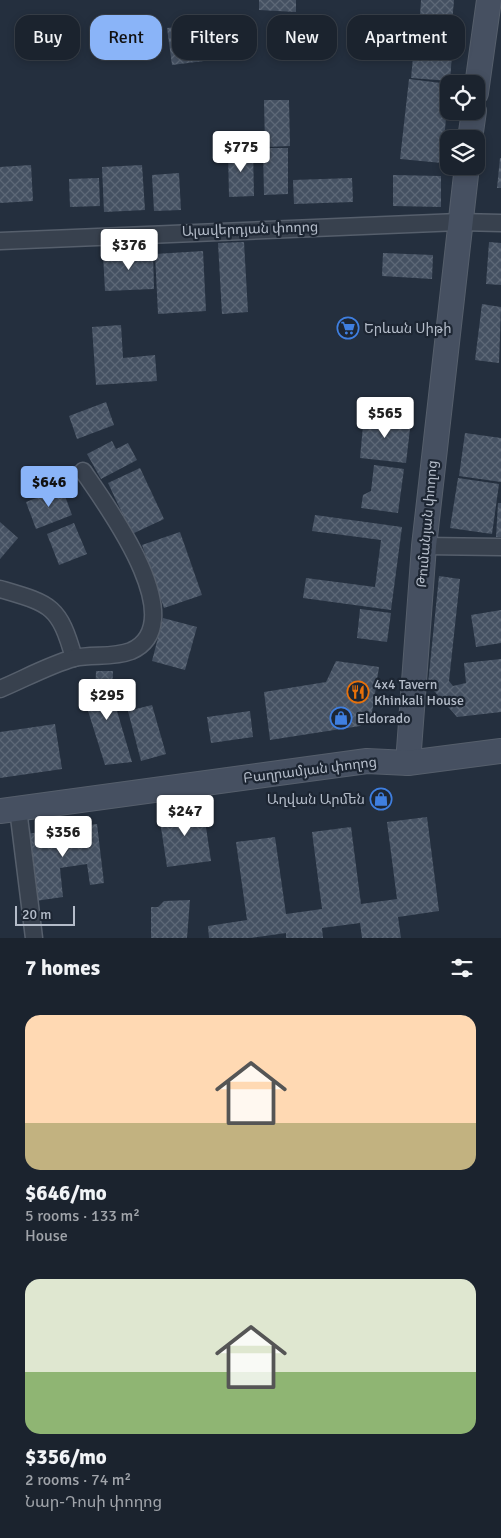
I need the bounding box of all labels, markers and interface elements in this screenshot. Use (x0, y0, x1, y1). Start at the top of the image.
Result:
chip: Buy (15, 15, 80, 60)
chip: Rent (90, 15, 162, 60)
chip: Filters (172, 15, 257, 60)
chip: New (267, 15, 337, 60)
chip: Apartment (347, 15, 465, 60)
map controls (440, 75, 485, 175)
button: locate (440, 75, 485, 120)
pin: $775 (211, 130, 271, 173)
button: layers (440, 130, 485, 175)
text: $775 (224, 137, 258, 157)
street label: Ալավերդյան փողոց (181, 218, 319, 240)
pin: $376 (99, 228, 159, 271)
text: $376 (112, 235, 146, 255)
supermarket icon: Երևան Սիթի (336, 316, 360, 340)
place label: Երևան Սիթի (364, 320, 452, 337)
pin: $565 (355, 396, 415, 439)
text: $565 (368, 403, 402, 423)
street label: Թումանյան փողոց (413, 460, 441, 588)
pin: $646 (19, 466, 79, 508)
text: $646 (32, 472, 66, 492)
place label: 4x4 Tavern Khinkali House (374, 676, 464, 709)
pin: $295 (77, 678, 137, 721)
restaurant icon: 4x4 Tavern Khinkali House (346, 680, 370, 704)
text: $295 (90, 685, 124, 705)
shop icon: Eldorado (329, 706, 353, 730)
place label: Eldorado (357, 710, 410, 727)
street label: Բաղրամյան փողոց (242, 753, 378, 787)
shop icon: Աղվան Արմեն (369, 787, 393, 811)
place label: Աղվան Արմեն (267, 791, 365, 808)
pin: $247 (155, 794, 215, 837)
text: $247 (168, 801, 202, 821)
pin: $356 (33, 816, 93, 858)
text: $356 (46, 822, 80, 842)
scale bar (15, 903, 75, 926)
text: 20 m (22, 906, 51, 923)
icon: filters (448, 954, 476, 982)
text: 7 homes (25, 955, 100, 981)
icon: home (206, 1048, 296, 1138)
text: $646/mo (25, 1180, 107, 1206)
text: 5 rooms · 133 m² (25, 1206, 140, 1226)
text: House (25, 1226, 68, 1246)
icon: home (206, 1312, 296, 1402)
text: $356/mo (25, 1444, 107, 1470)
text: 2 rooms · 74 m² (25, 1470, 131, 1490)
text: Նար-Դոսի փողոց (25, 1492, 162, 1512)

